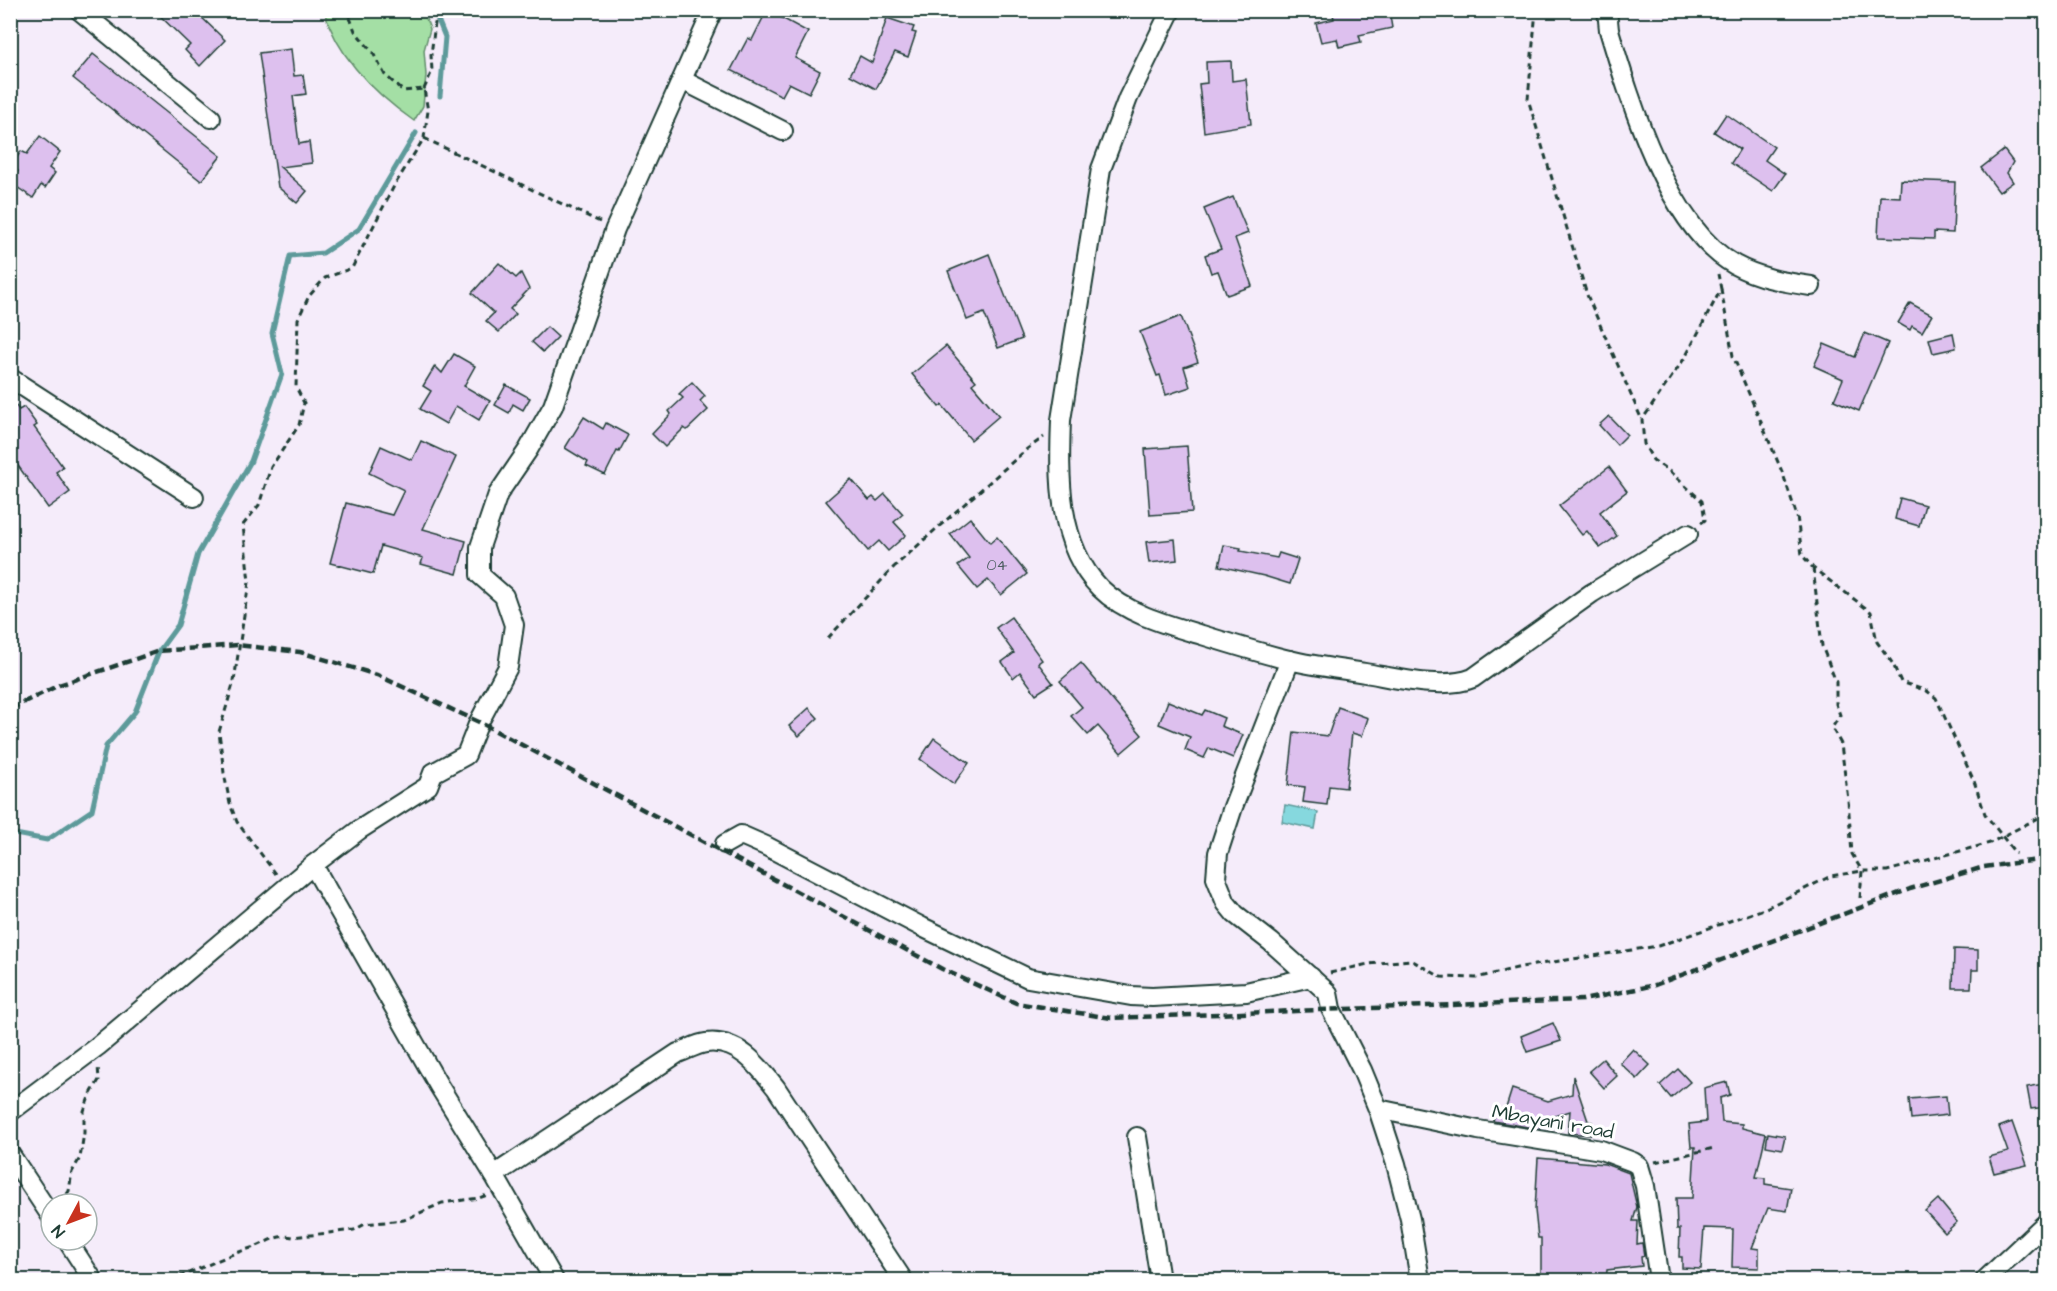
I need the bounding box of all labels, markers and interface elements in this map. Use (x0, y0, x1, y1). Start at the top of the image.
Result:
house number: 04 (987, 554, 1008, 576)
street label: Mbayani road (1490, 1098, 1616, 1147)
north arrow (39, 1192, 99, 1252)
text: N (47, 1220, 70, 1242)

